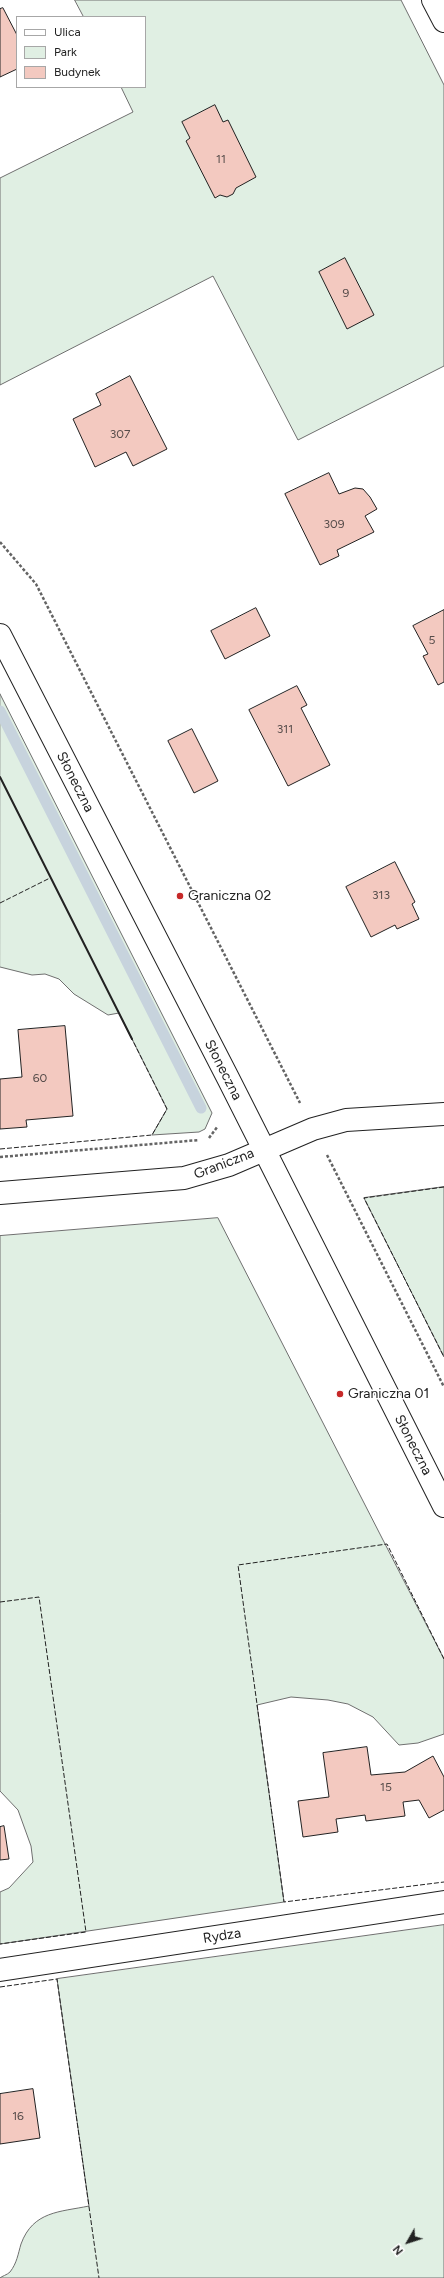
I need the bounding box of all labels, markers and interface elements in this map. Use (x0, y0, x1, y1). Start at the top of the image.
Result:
legend (16, 16, 146, 88)
text: Ulica (54, 25, 81, 39)
text: Park (54, 45, 77, 59)
text: Budynek (54, 65, 100, 79)
house number: 11 (216, 152, 226, 166)
house number: 9 (343, 286, 349, 300)
house number: 307 (110, 427, 130, 441)
house number: 309 (323, 517, 345, 531)
house number: 5 (429, 633, 435, 647)
house number: 311 (277, 722, 293, 736)
street label: Słoneczna (53, 749, 97, 815)
place label: Graniczna 02 (188, 888, 271, 904)
house number: 313 (372, 888, 390, 902)
marker: Graniczna 02 (175, 891, 185, 901)
street label: Słoneczna (201, 1037, 245, 1103)
house number: 60 (33, 1071, 47, 1085)
street label: Graniczna (192, 1145, 256, 1183)
place label: Graniczna 01 (348, 1386, 429, 1402)
marker: Graniczna 01 (335, 1389, 345, 1399)
street label: Słoneczna (391, 1412, 435, 1478)
house number: 15 (380, 1780, 392, 1794)
street label: Rydza (202, 1925, 242, 1947)
house number: 16 (12, 2109, 24, 2123)
north arrow (388, 2222, 428, 2262)
text: N (391, 2242, 406, 2257)

